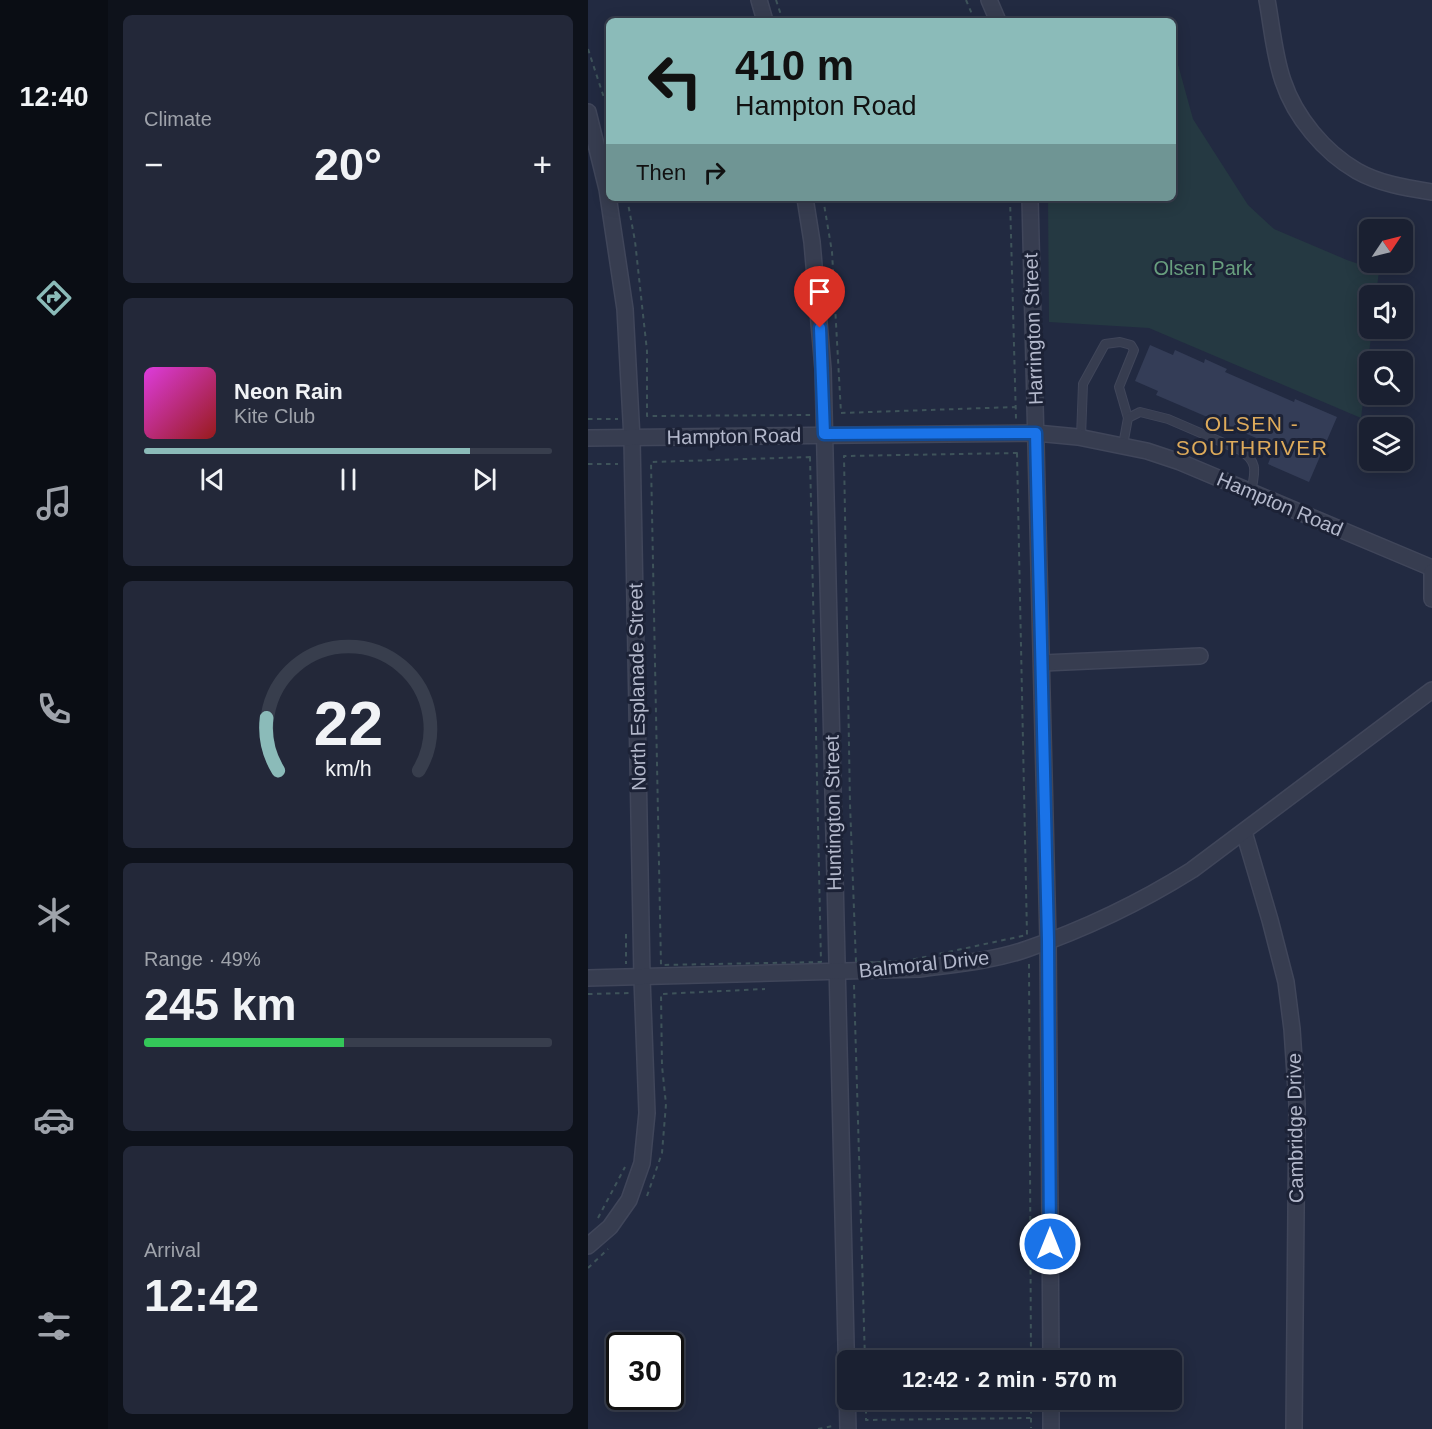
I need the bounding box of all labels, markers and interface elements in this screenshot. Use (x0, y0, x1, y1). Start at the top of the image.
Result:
icon: left (636, 42, 714, 120)
text: 410 m (735, 42, 854, 89)
text: 12:40 (19, 82, 89, 112)
text: Hampton Road (735, 91, 917, 121)
text: Climate (144, 108, 212, 130)
text: 20° (314, 139, 382, 190)
text: − (144, 146, 163, 183)
text: + (533, 146, 552, 183)
icon: right (698, 156, 731, 189)
text: Then (636, 160, 686, 185)
north arrow (1359, 219, 1413, 273)
map controls (1359, 219, 1413, 471)
street label: Harrington Street (1019, 252, 1047, 405)
park label: Olsen Park (1154, 257, 1253, 279)
pin (794, 266, 845, 328)
icon: arrive (803, 275, 836, 308)
icon: directions (33, 277, 75, 319)
button: sound (1359, 285, 1413, 339)
button: search (1359, 351, 1413, 405)
text: Neon Rain (234, 379, 343, 404)
text: Kite Club (234, 405, 315, 427)
district label: OLSEN - SOUTHRIVER (1176, 412, 1328, 459)
button: layers (1359, 417, 1413, 471)
street label: Hampton Road (667, 424, 801, 448)
icon: previous (196, 463, 229, 496)
icon: pause (332, 463, 365, 496)
icon: next (468, 463, 501, 496)
street label: Hampton Road (1214, 468, 1346, 540)
icon: music (33, 482, 75, 524)
street label: North Esplanade Street (624, 582, 650, 791)
icon: phone (33, 688, 75, 730)
text: 22 (313, 690, 383, 759)
street label: Huntington Street (821, 735, 845, 891)
text: km/h (325, 758, 371, 782)
icon: climate (33, 894, 75, 936)
street label: Balmoral Drive (858, 946, 990, 982)
text: Range · 49% (144, 948, 261, 970)
text: 245 km (144, 979, 297, 1030)
street label: Cambridge Drive (1283, 1053, 1307, 1203)
icon: car (33, 1099, 75, 1141)
position arrow (1018, 1212, 1082, 1276)
text: Arrival (144, 1239, 201, 1261)
text: 12:42 (144, 1270, 259, 1321)
icon: filters (33, 1305, 75, 1347)
speed limit sign: 30 (606, 1332, 684, 1410)
text: 12:42 · 2 min · 570 m (902, 1367, 1117, 1392)

